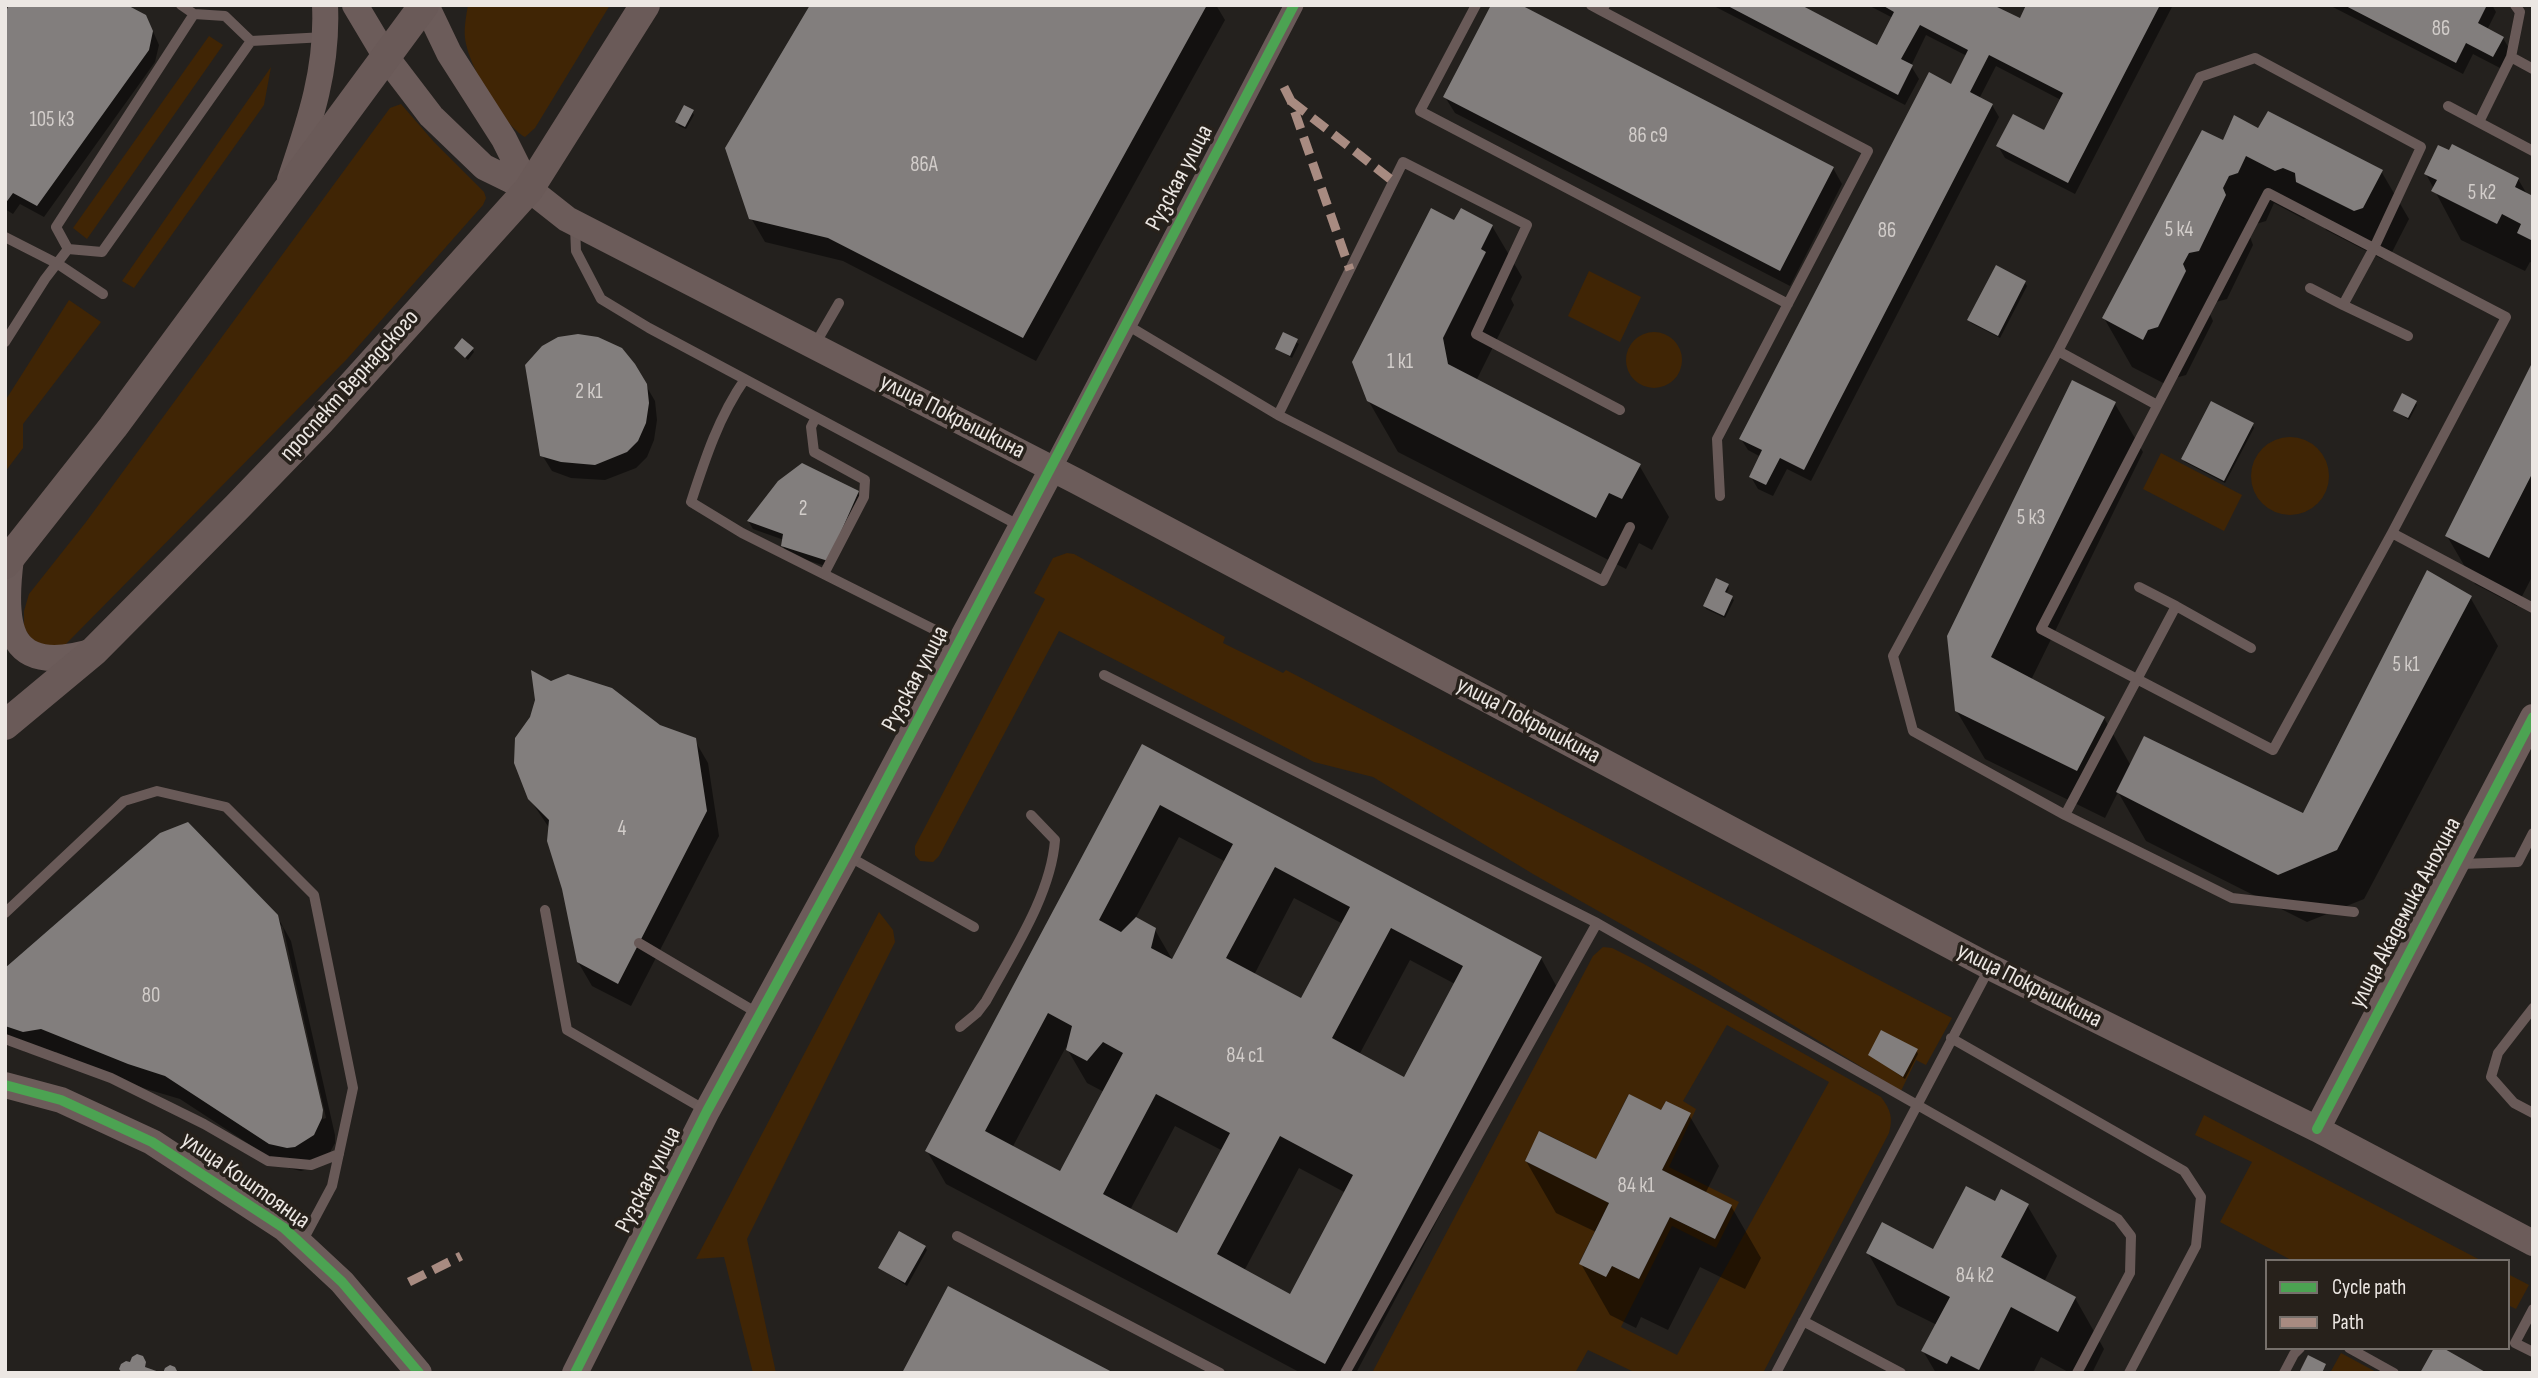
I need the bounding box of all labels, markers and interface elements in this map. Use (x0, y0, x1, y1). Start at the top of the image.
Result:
house number: 86 (2432, 17, 2450, 43)
house number: 105 к3 (29, 108, 75, 134)
street label: Рузская улица (1140, 120, 1220, 236)
house number: 86 с9 (1628, 124, 1668, 150)
house number: 86А (910, 153, 938, 179)
house number: 5 к2 (2468, 181, 2496, 207)
house number: 5 к4 (2165, 218, 2193, 244)
house number: 86 (1878, 219, 1896, 245)
street label: проспект Вернадского (274, 304, 426, 468)
house number: 1 к1 (1387, 350, 1413, 376)
street label: улица Покрышкина (875, 368, 1029, 466)
house number: 2 к1 (575, 380, 603, 406)
house number: 2 (799, 497, 807, 523)
house number: 5 к3 (2017, 506, 2045, 532)
street label: Рузская улица (876, 621, 956, 737)
house number: 5 к1 (2392, 653, 2420, 679)
street label: улица Покрышкина (1451, 671, 1605, 771)
street label: улица Академика Анохина (2344, 813, 2468, 1013)
house number: 4 (618, 817, 626, 843)
street label: улица Покрышкина (1952, 937, 2106, 1035)
house number: 80 (142, 984, 160, 1010)
house number: 84 с1 (1226, 1044, 1264, 1070)
street label: Рузская улица (610, 1122, 688, 1238)
street label: улица Коштоянца (175, 1126, 315, 1236)
house number: 84 к1 (1617, 1174, 1655, 1200)
legend (2265, 1259, 2510, 1350)
house number: 84 к2 (1956, 1264, 1994, 1290)
text: Cycle path (2332, 1275, 2406, 1300)
text: Path (2332, 1310, 2364, 1335)

